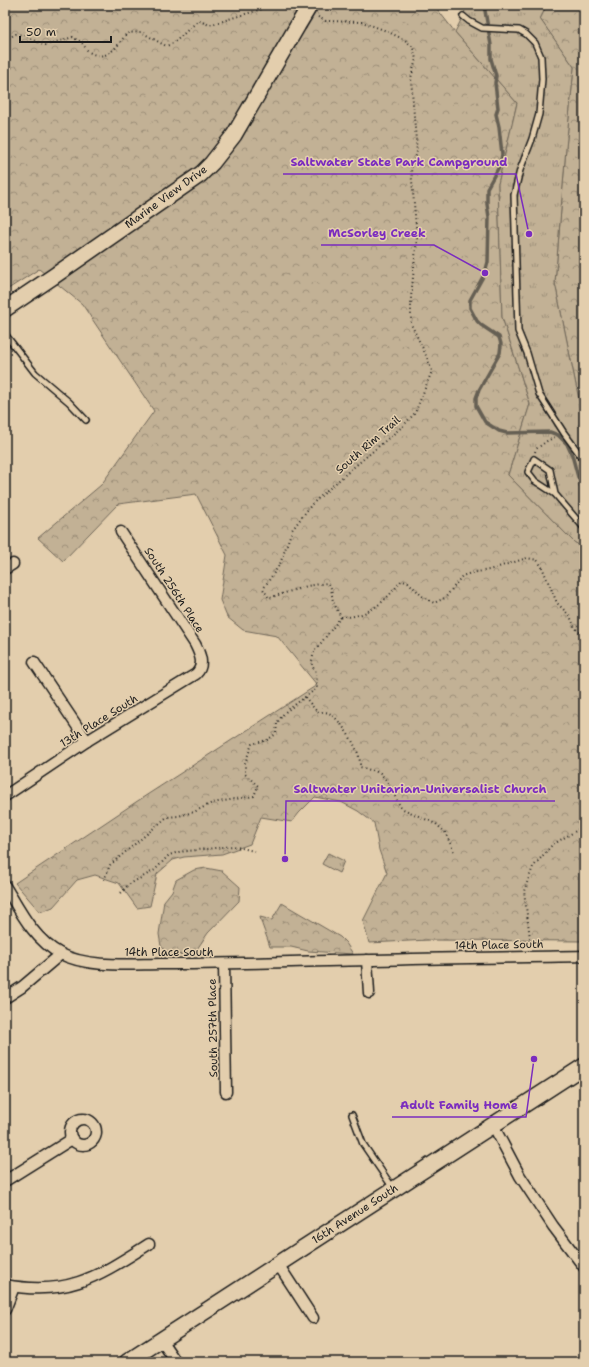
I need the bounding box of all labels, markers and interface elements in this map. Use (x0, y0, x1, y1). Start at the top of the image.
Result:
scale bar (20, 18, 111, 44)
text: 50 m (26, 24, 56, 40)
callout: Saltwater State Park Campground (283, 150, 516, 174)
text: Saltwater State Park Campground (291, 154, 507, 170)
street label: Marine View Drive (122, 162, 210, 232)
callout: McSorley Creek (321, 221, 434, 245)
text: McSorley Creek (328, 225, 426, 241)
street label: South Rim Trail (332, 412, 404, 477)
street label: South 256th Place (141, 544, 207, 636)
street label: 13th Place South (57, 691, 141, 751)
callout: Saltwater Unitarian-Universalist Church (286, 777, 555, 801)
text: Saltwater Unitarian-Universalist Church (294, 781, 546, 797)
street label: 14th Place South (454, 937, 544, 953)
street label: 14th Place South (124, 945, 214, 960)
street label: South 257th Place (205, 979, 221, 1077)
callout: Adult Family Home (392, 1093, 526, 1117)
text: Adult Family Home (400, 1097, 518, 1113)
street label: 16th Avenue South (309, 1180, 401, 1248)

